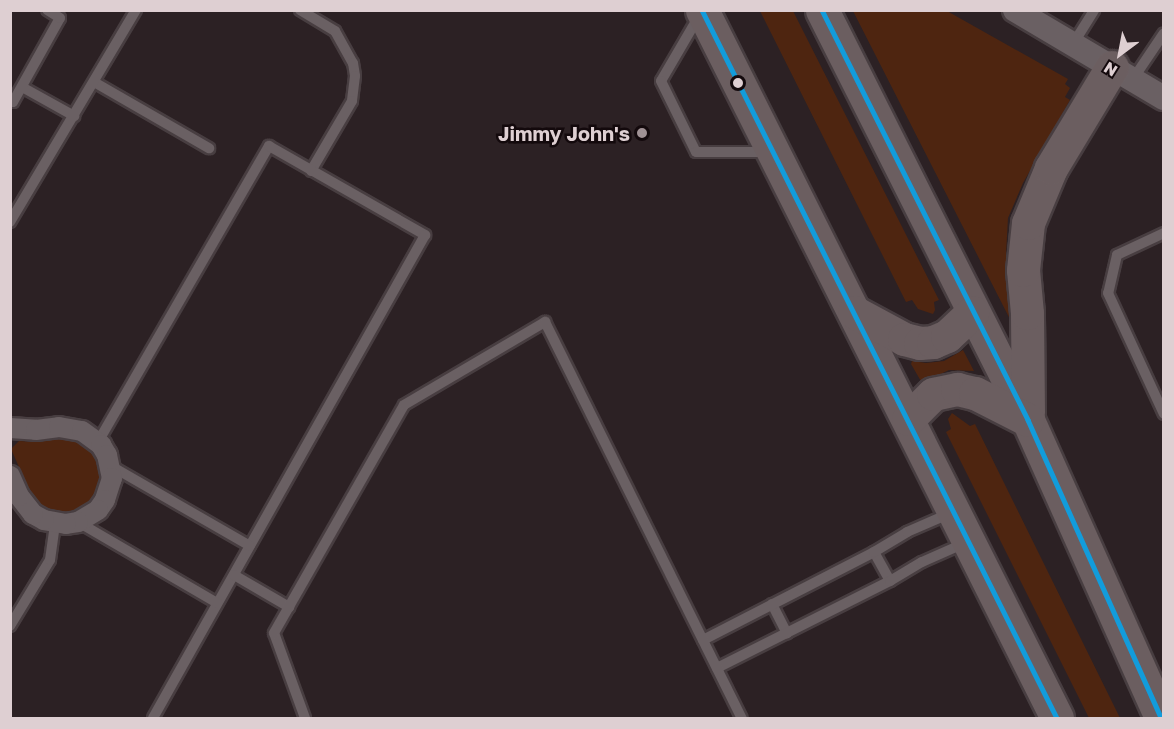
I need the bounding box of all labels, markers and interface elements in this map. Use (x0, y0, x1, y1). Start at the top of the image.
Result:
north arrow (1090, 24, 1150, 84)
text: N (1100, 58, 1121, 81)
unlabelled marker (732, 77, 744, 89)
place label: Jimmy John's (498, 121, 630, 145)
marker: Jimmy John's (635, 126, 649, 140)

